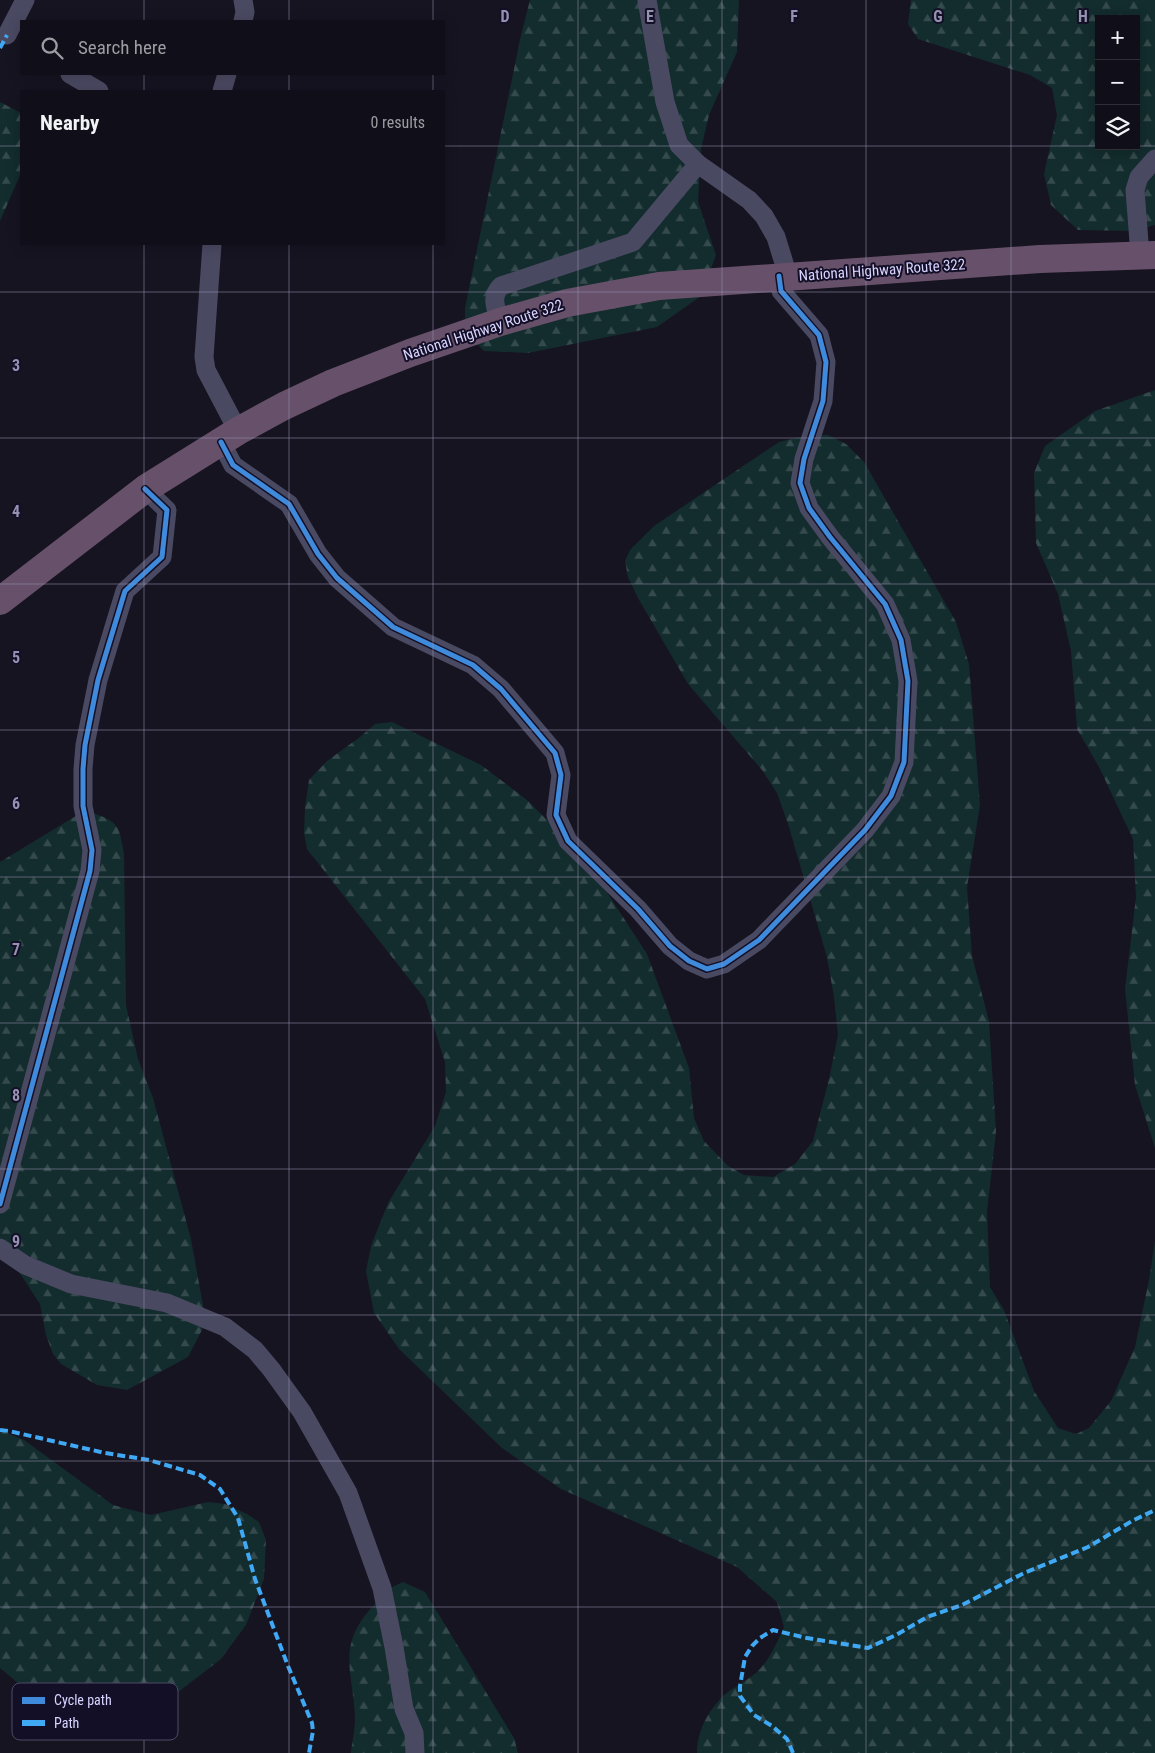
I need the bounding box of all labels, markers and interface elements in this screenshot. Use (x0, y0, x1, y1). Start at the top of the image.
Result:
text: D (500, 7, 510, 26)
text: E (646, 7, 654, 26)
text: F (790, 7, 798, 26)
text: G (933, 7, 943, 26)
text: H (1078, 7, 1088, 26)
map controls (1095, 15, 1140, 150)
button: + (1095, 15, 1140, 60)
search box (20, 20, 445, 75)
icon: search (38, 34, 66, 62)
text: Search here (78, 36, 166, 59)
button: − (1095, 60, 1140, 105)
button: layers (1095, 105, 1140, 150)
text: Nearby (40, 111, 99, 135)
text: 0 results (370, 113, 425, 132)
street label: National Highway Route 322 (798, 255, 966, 285)
street label: National Highway Route 322 (401, 296, 565, 364)
text: 3 (12, 356, 20, 375)
text: 4 (12, 502, 20, 521)
text: 5 (12, 648, 20, 667)
text: 6 (12, 794, 20, 813)
text: 7 (12, 940, 20, 959)
text: 8 (12, 1086, 20, 1105)
text: 9 (12, 1232, 20, 1251)
legend (12, 1683, 178, 1740)
text: Cycle path (54, 1692, 112, 1708)
text: Path (54, 1715, 79, 1731)

